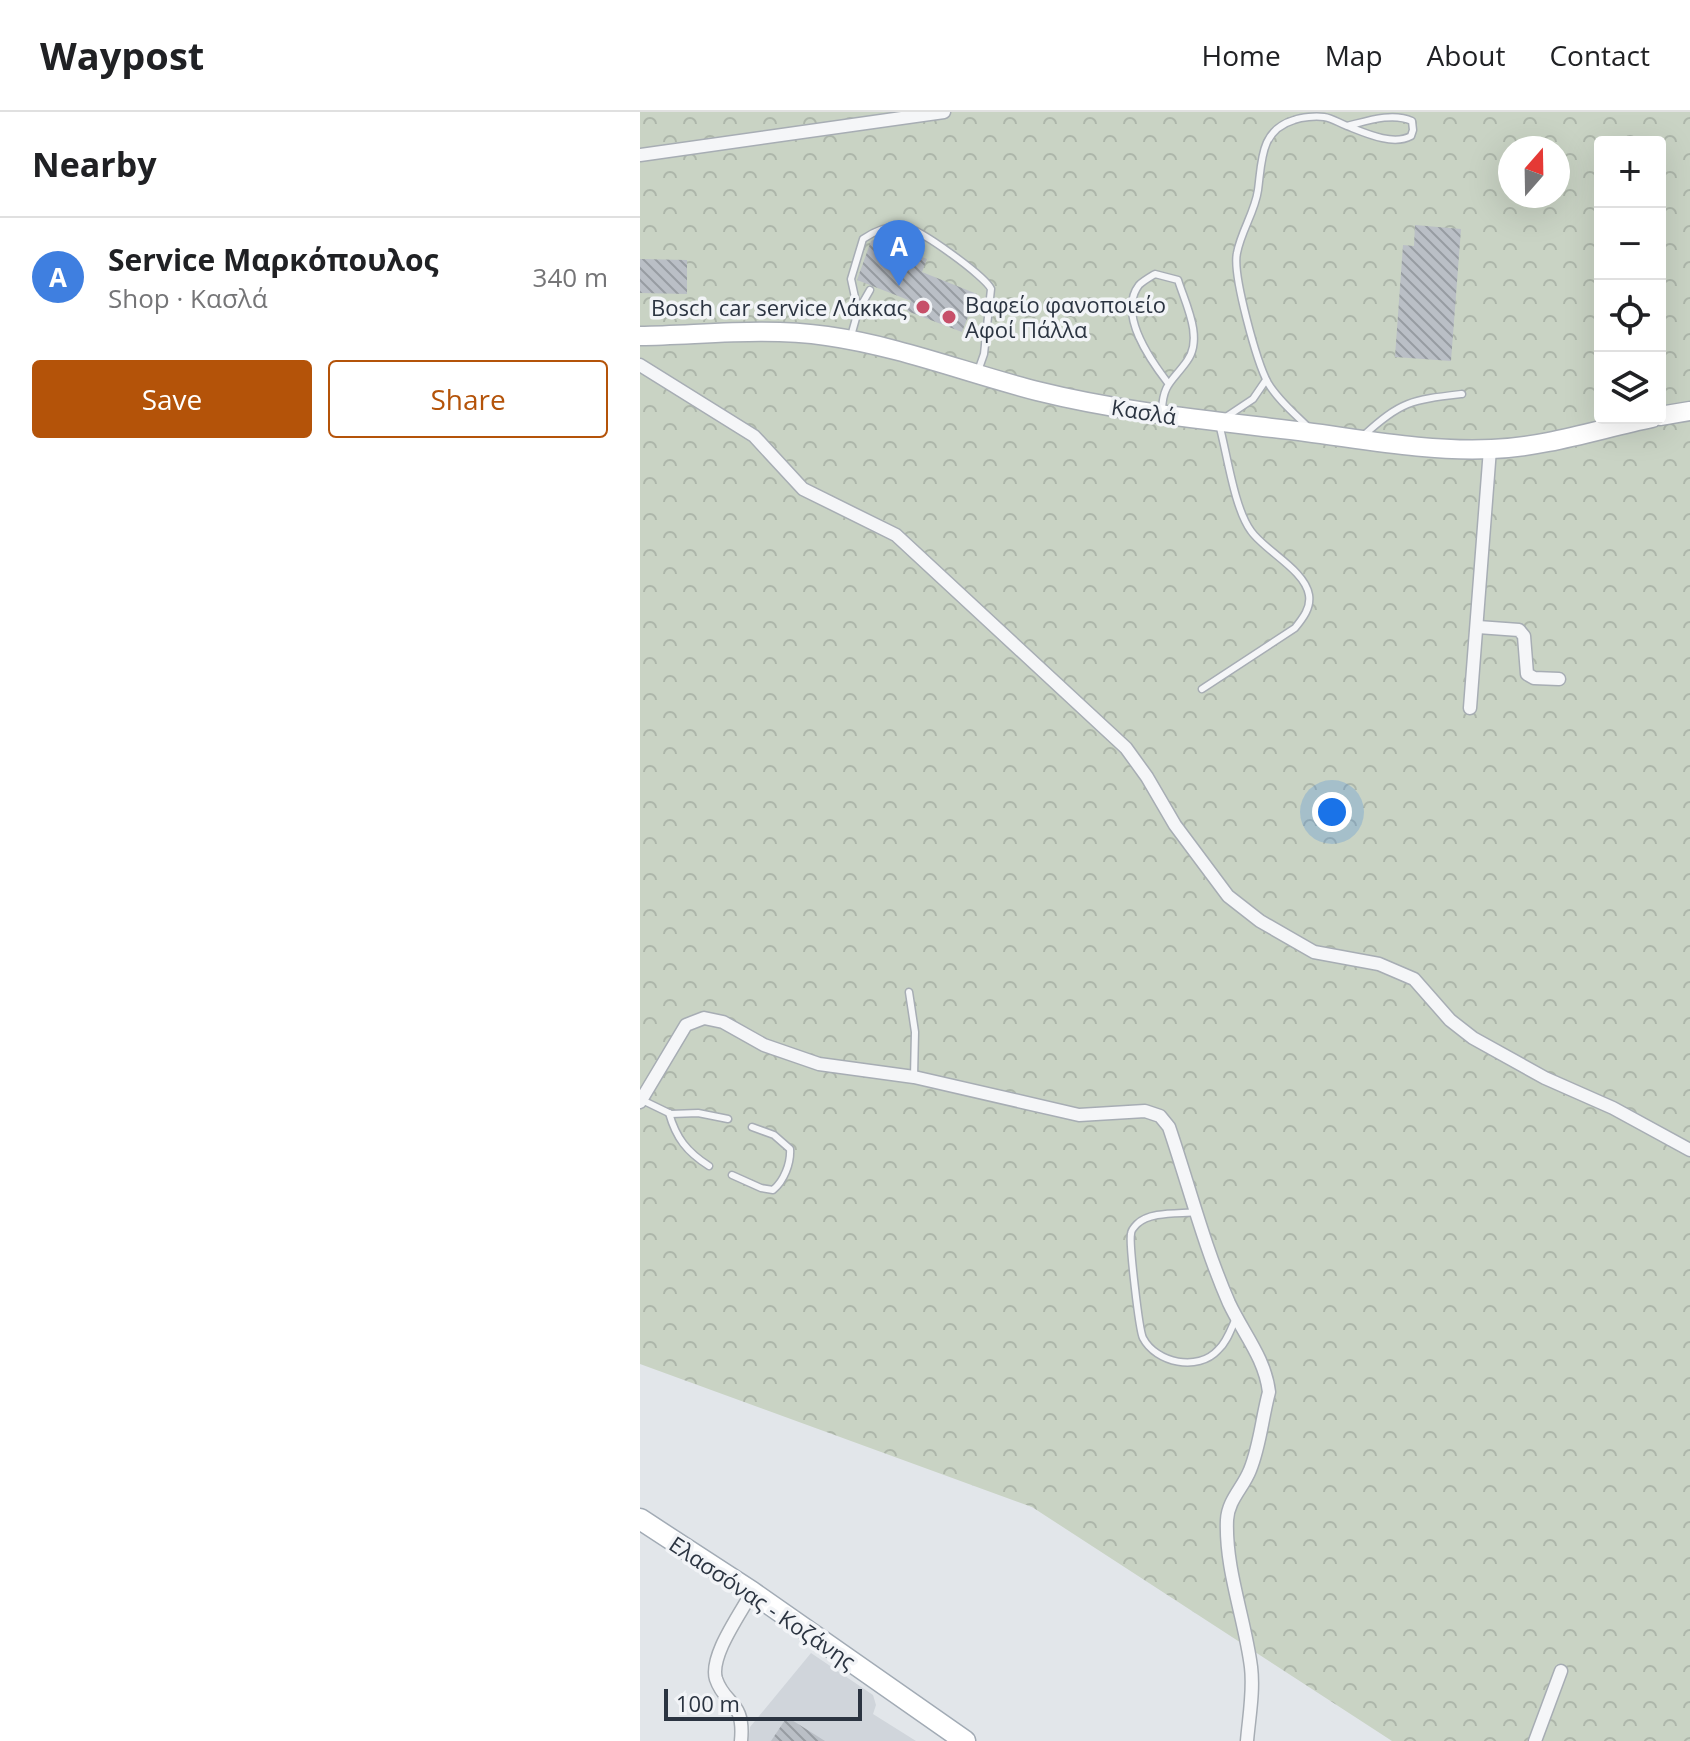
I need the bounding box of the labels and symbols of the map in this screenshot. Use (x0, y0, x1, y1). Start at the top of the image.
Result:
north arrow (1498, 136, 1570, 208)
pin: A (873, 220, 925, 286)
place label: Βαφείο φανοποιείο Αφοί Πάλλα (965, 289, 1166, 344)
place label: Bosch car service Λάκκας (651, 292, 907, 322)
marker: Bosch car service Λάκκας (914, 298, 932, 316)
marker: Βαφείο φανοποιείο Αφοί Πάλλα (940, 308, 958, 326)
street label: Κασλά (1109, 391, 1179, 431)
your location (1312, 792, 1352, 832)
street label: Ελασσόνας - Κοζάνης (664, 1528, 862, 1676)
scale bar (664, 1685, 862, 1721)

